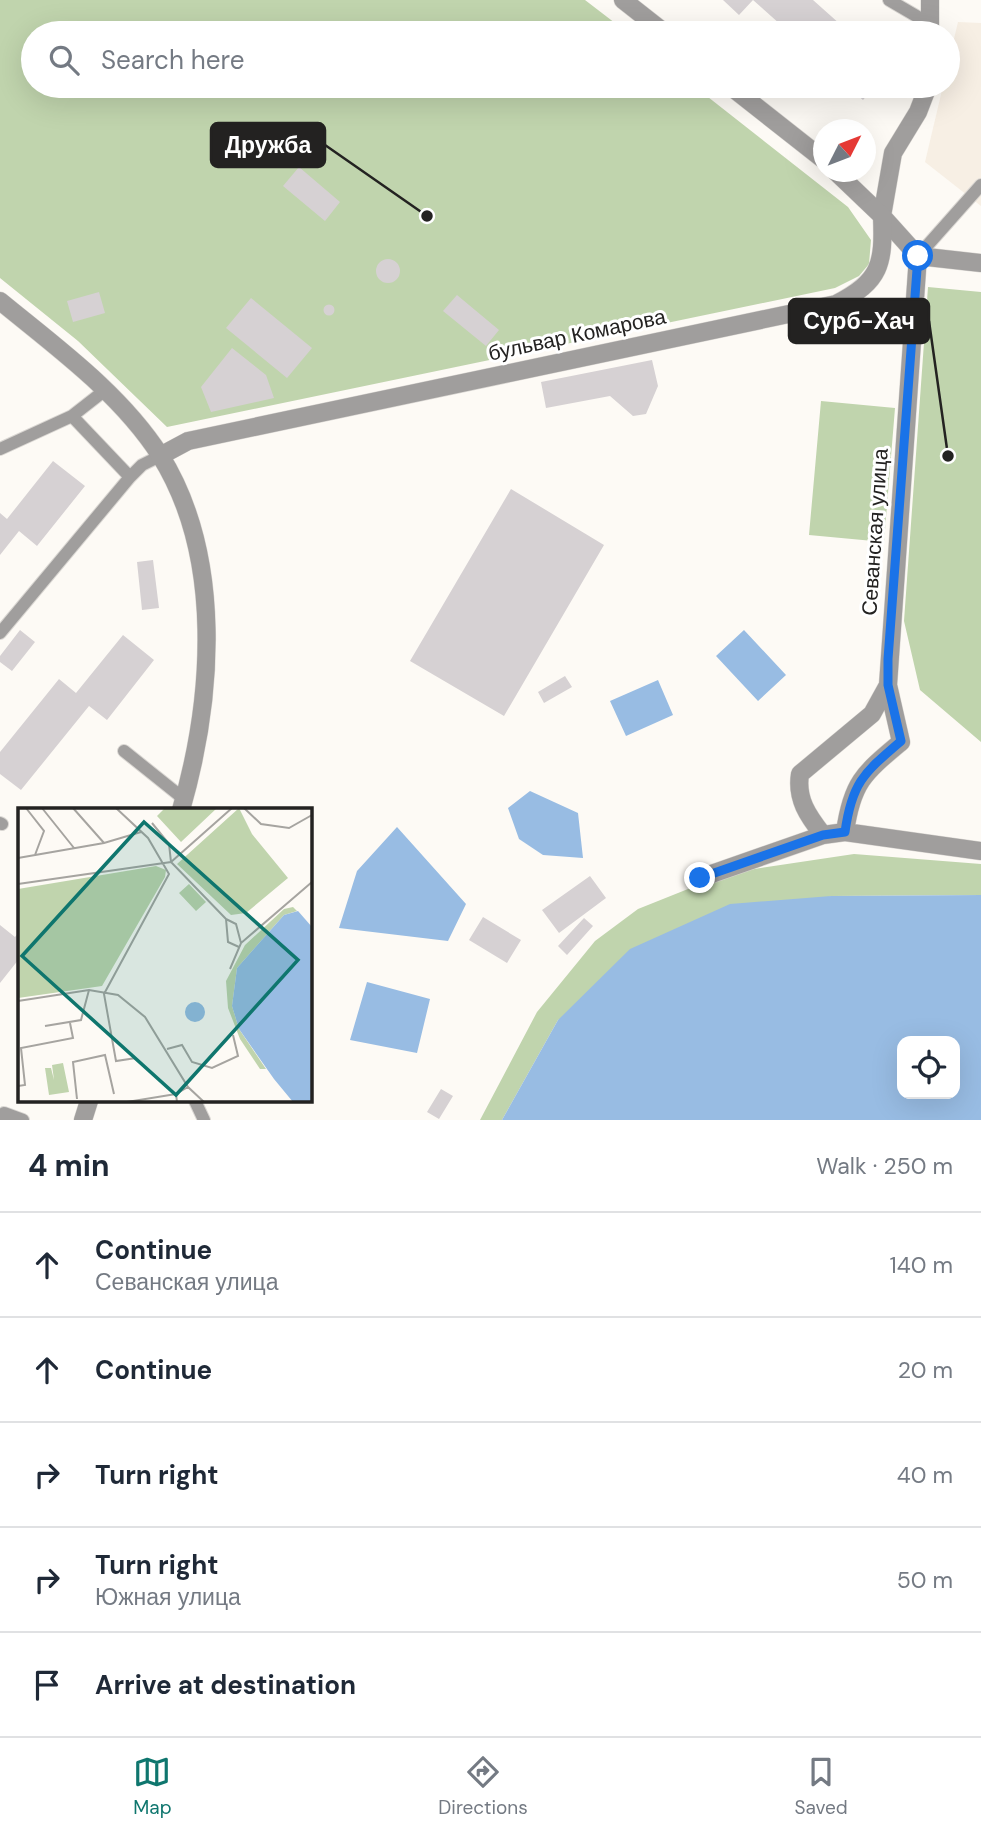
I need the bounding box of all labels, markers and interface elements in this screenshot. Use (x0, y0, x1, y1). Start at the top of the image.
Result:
search box (21, 21, 960, 98)
icon: search (45, 41, 83, 79)
text: Search here (101, 43, 244, 77)
north arrow (813, 119, 876, 182)
callout: Дружба (211, 123, 325, 167)
text: Дружба (225, 130, 311, 160)
route start (902, 240, 933, 271)
callout: Сурб-Хач (789, 299, 929, 343)
street label: бульвар Комарова (486, 302, 669, 367)
text: Сурб-Хач (803, 306, 915, 336)
street label: Севанская улица (855, 447, 895, 617)
inset map (18, 808, 312, 1102)
route end (684, 862, 715, 893)
map controls (897, 1036, 960, 1099)
button: locate (897, 1036, 960, 1099)
text: 4 min (28, 1146, 110, 1185)
text: Walk · 250 m (816, 1151, 953, 1181)
text: Continue (95, 1233, 212, 1267)
icon: ahead (28, 1246, 66, 1284)
text: 140 m (890, 1250, 953, 1280)
text: Севанская улица (95, 1267, 279, 1297)
icon: ahead (28, 1351, 66, 1389)
text: Continue (95, 1353, 212, 1387)
text: 20 m (898, 1355, 953, 1385)
icon: right (28, 1456, 66, 1494)
text: Turn right (95, 1458, 219, 1492)
text: 40 m (897, 1460, 953, 1490)
text: Turn right (95, 1548, 219, 1582)
icon: right (28, 1561, 66, 1599)
text: 50 m (897, 1565, 953, 1595)
text: Южная улица (95, 1582, 241, 1612)
icon: arrive (28, 1666, 66, 1704)
text: Arrive at destination (95, 1668, 356, 1702)
tab: Map (133, 1753, 172, 1820)
tab: Directions (438, 1753, 528, 1820)
tab: Saved (794, 1753, 848, 1820)

